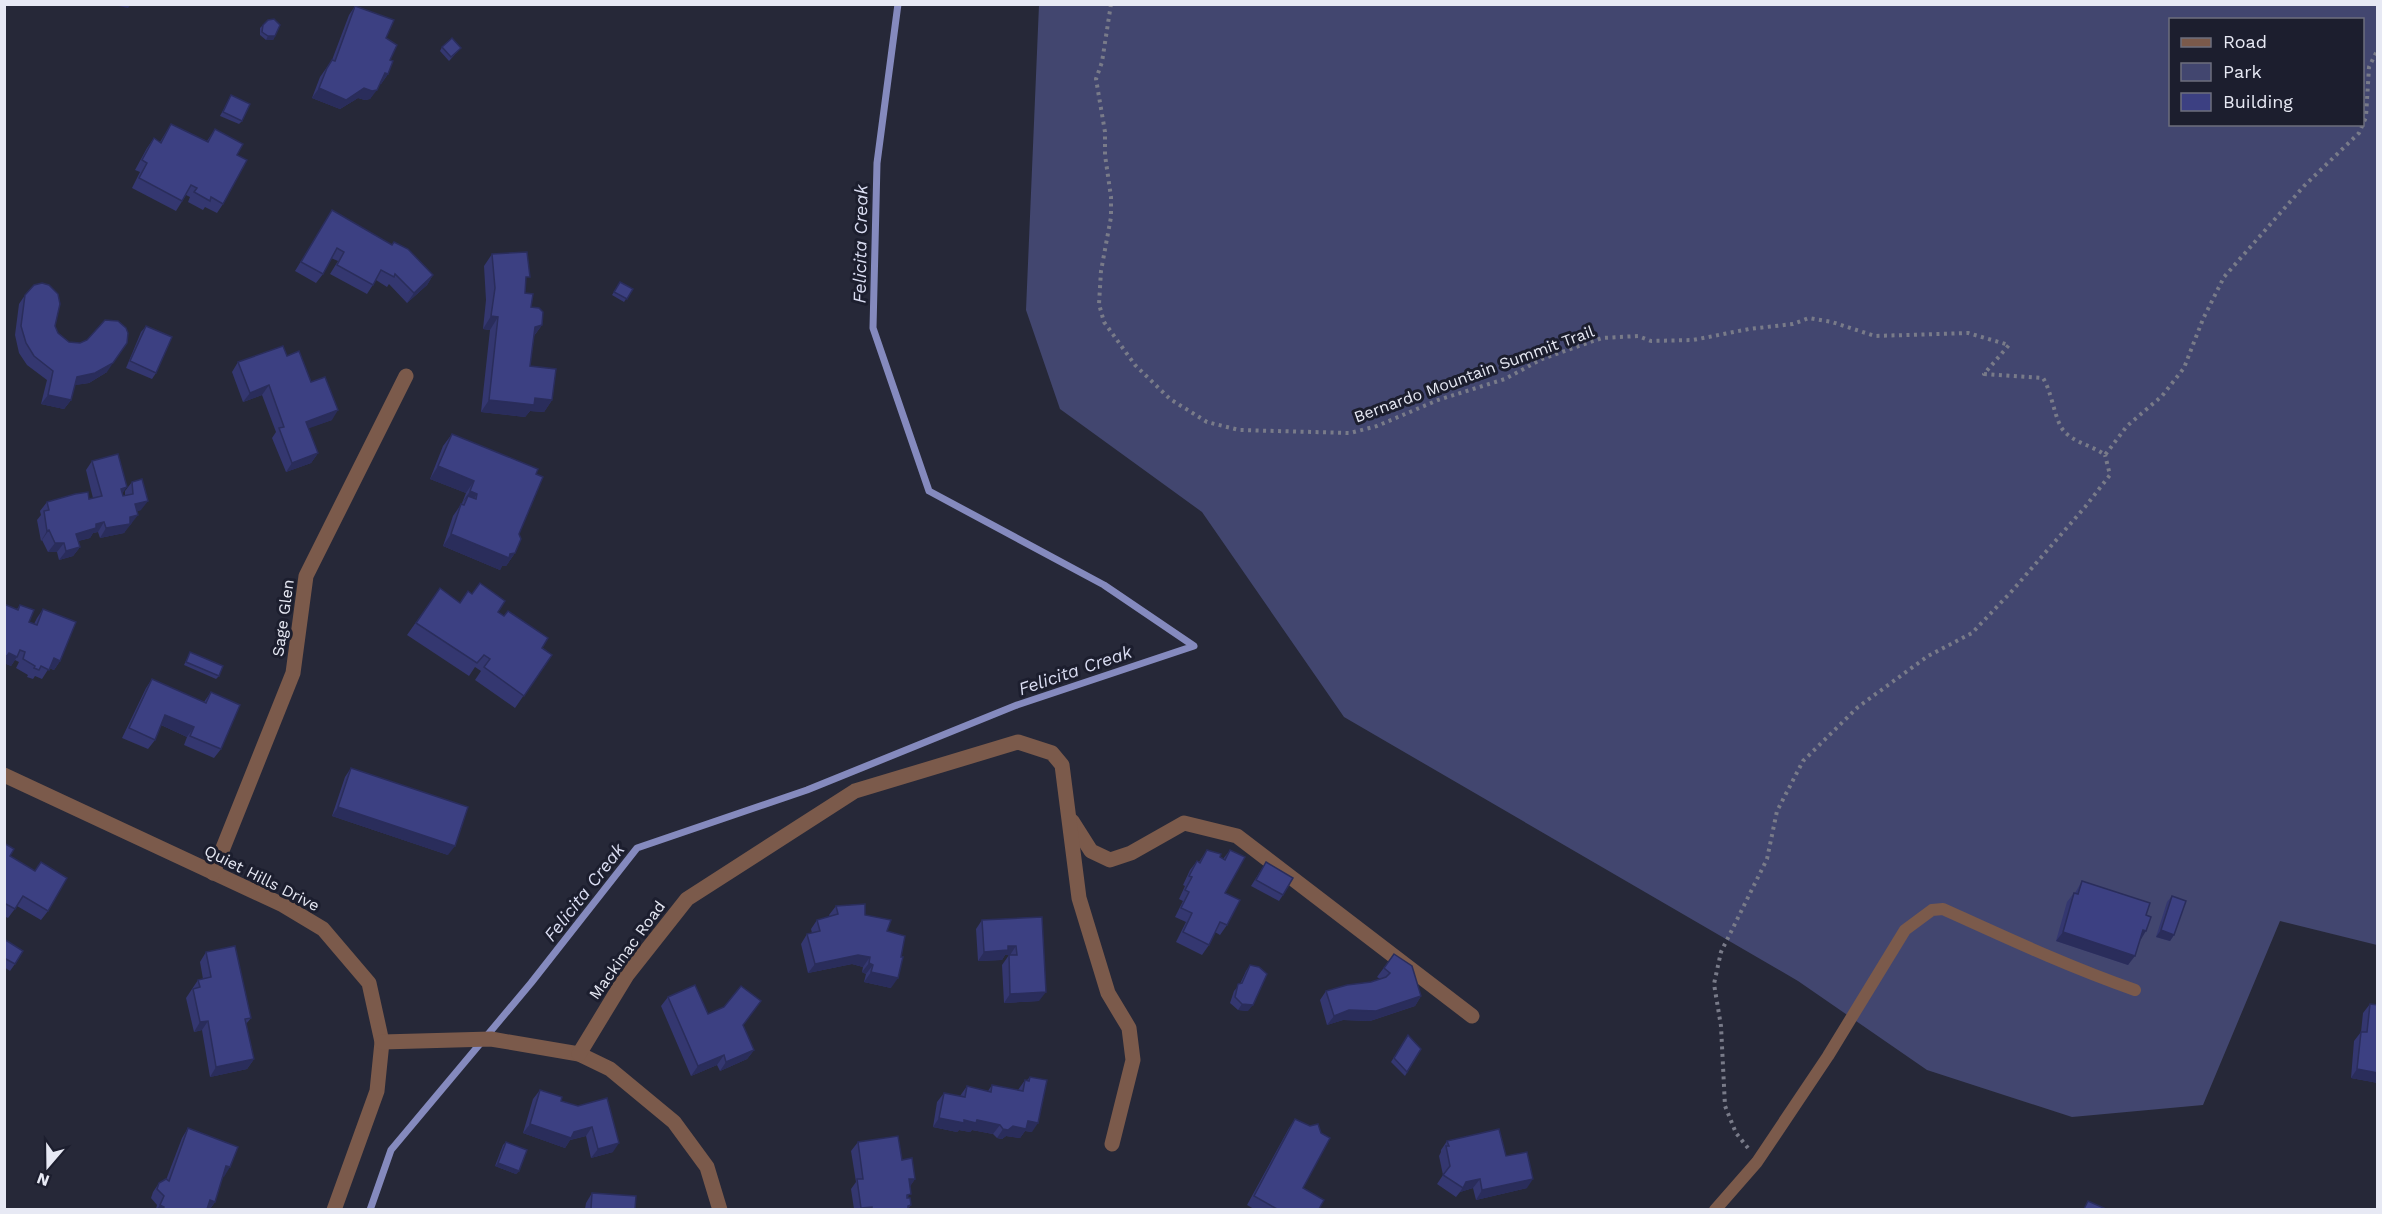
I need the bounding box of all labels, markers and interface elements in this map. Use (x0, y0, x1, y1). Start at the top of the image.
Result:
legend (2169, 18, 2364, 126)
text: Road (2223, 31, 2267, 52)
text: Park (2223, 61, 2262, 82)
text: Building (2223, 91, 2293, 112)
water label: Felicita Creak (848, 183, 872, 304)
street label: Bernardo Mountain Summit Trail (1351, 322, 1597, 426)
street label: Sage Glen (268, 578, 298, 658)
water label: Felicita Creak (1015, 640, 1136, 699)
water label: Felicita Creak (539, 838, 630, 945)
street label: Quiet Hills Drive (201, 841, 323, 915)
street label: Mackinac Road (585, 897, 669, 1003)
north arrow (18, 1136, 78, 1196)
text: N (34, 1169, 52, 1191)

